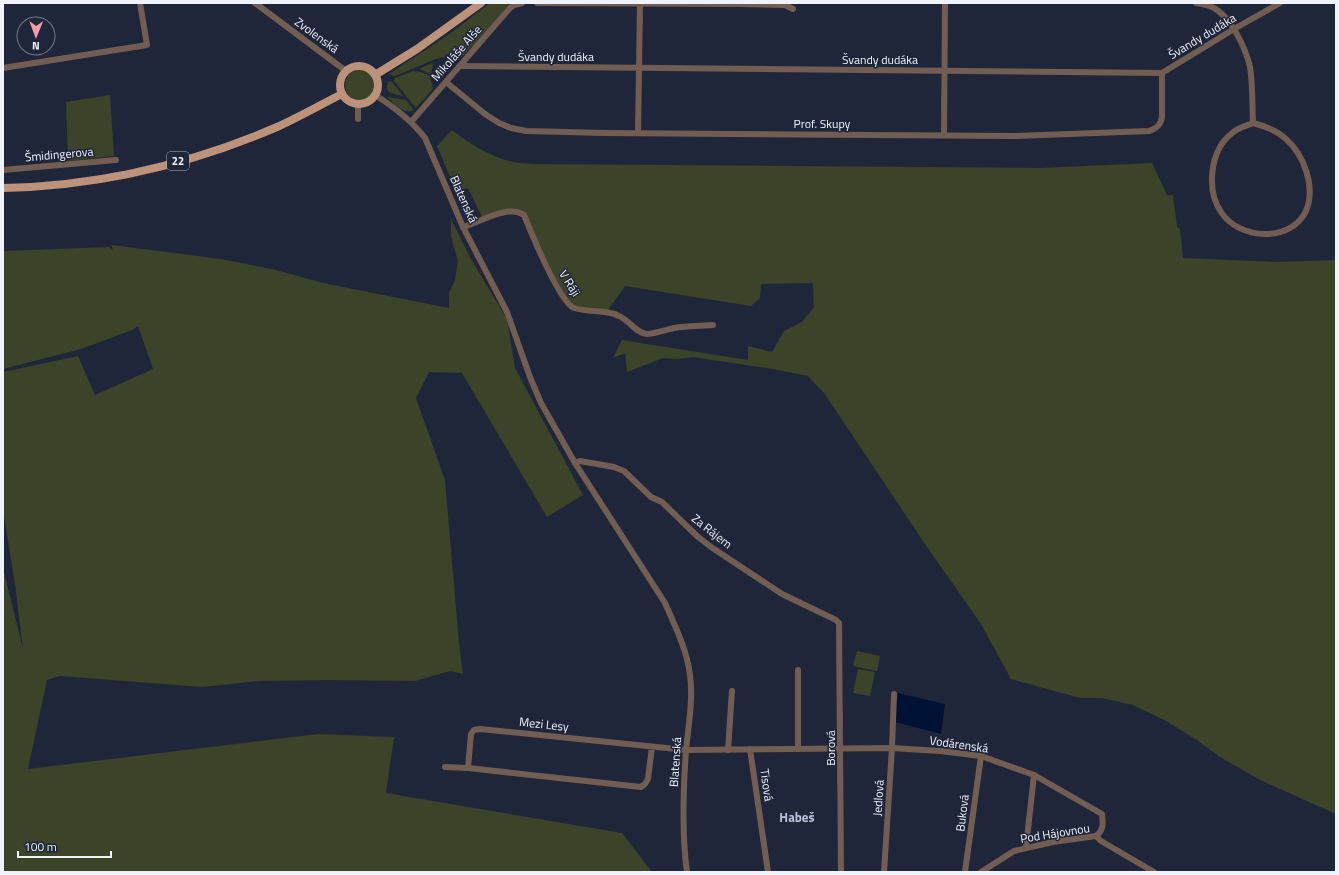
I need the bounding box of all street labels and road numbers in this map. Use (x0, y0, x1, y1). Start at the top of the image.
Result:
street label: Švandy dudáka (1164, 8, 1240, 64)
street label: Zvolenská (291, 12, 343, 58)
street label: Mikoláše Alše (426, 21, 486, 85)
street label: Švandy dudáka (518, 47, 594, 66)
street label: Švandy dudáka (842, 50, 918, 69)
street label: Prof. Skupy (794, 114, 851, 133)
street label: Šmidingerova (24, 142, 94, 166)
road number: 22 (167, 152, 189, 170)
street label: Blatenská (445, 172, 483, 226)
street label: V Ráji (554, 266, 586, 300)
street label: Za Rájem (688, 509, 736, 553)
street label: Mezi Lesy (518, 712, 570, 736)
street label: Borová (821, 730, 840, 766)
street label: Vodárenská (928, 730, 990, 758)
street label: Blatenská (664, 736, 686, 788)
street label: Tisová (755, 768, 779, 802)
street label: Jedlová (867, 779, 889, 817)
street label: Buková (950, 793, 974, 833)
street label: Pod Hájovnou (1019, 818, 1091, 848)

